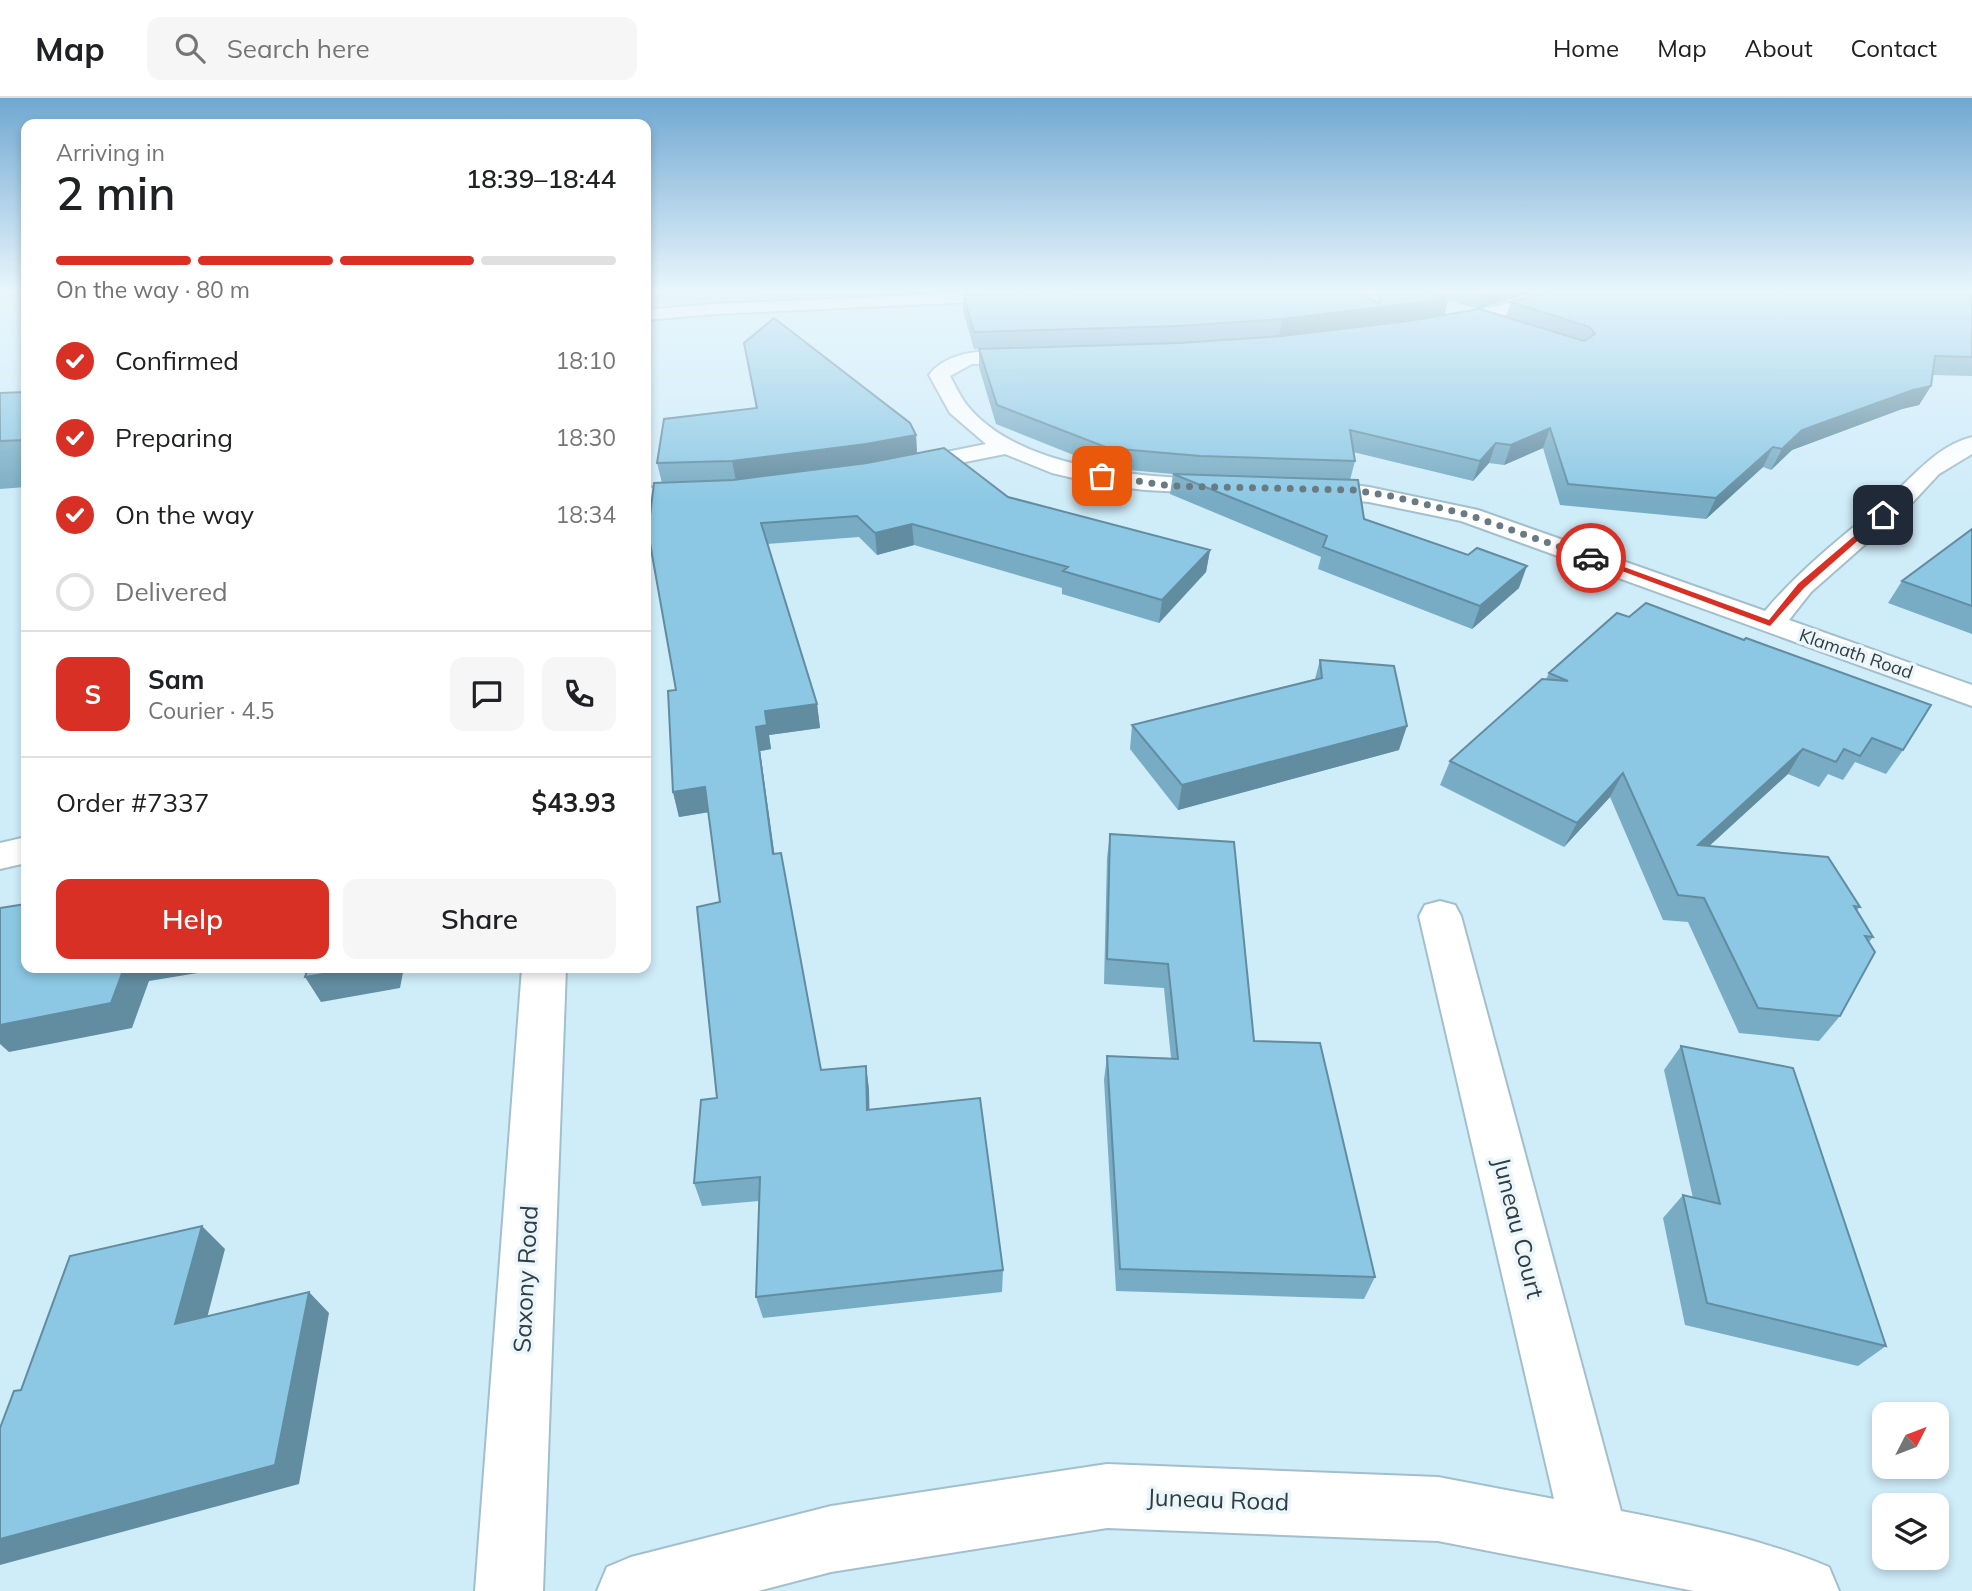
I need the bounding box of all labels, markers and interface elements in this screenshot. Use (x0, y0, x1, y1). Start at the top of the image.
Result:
search box (147, 17, 637, 80)
text: Map (35, 28, 105, 69)
icon: search (171, 29, 209, 67)
text: Search here (227, 32, 370, 65)
text: Home (1553, 33, 1619, 63)
text: Map (1657, 33, 1707, 63)
text: About (1745, 33, 1813, 63)
text: Contact (1851, 33, 1937, 63)
text: Arriving in (56, 138, 165, 167)
text: 18:39–18:44 (466, 162, 616, 195)
text: 2 min (56, 164, 175, 222)
text: On the way · 80 m (56, 275, 250, 304)
icon: check (56, 342, 94, 380)
text: Confirmed (115, 344, 239, 377)
text: 18:10 (556, 346, 616, 375)
icon: check (56, 419, 94, 457)
text: Preparing (115, 421, 233, 454)
text: 18:30 (556, 423, 616, 452)
pin (1072, 446, 1132, 506)
icon: bag (1083, 457, 1121, 495)
pin (1853, 485, 1913, 545)
icon: check (56, 496, 94, 534)
icon: home (1864, 496, 1902, 534)
text: On the way (115, 498, 254, 531)
text: 18:34 (556, 500, 616, 529)
courier (1556, 523, 1626, 593)
icon: car (1572, 539, 1610, 577)
text: Delivered (115, 575, 228, 608)
street label: Klamath Road (1796, 623, 1916, 684)
button: chat (450, 657, 524, 731)
button: phone (542, 657, 616, 731)
text: Sam (148, 663, 204, 696)
text: S (85, 678, 101, 711)
text: Courier · 4.5 (148, 696, 274, 725)
text: Order #7337 (56, 786, 209, 819)
text: $43.93 (532, 786, 616, 819)
button: Help (56, 879, 329, 959)
button: Share (343, 879, 616, 959)
street label: Juneau Court (1487, 1154, 1551, 1301)
street label: Saxony Road (506, 1205, 544, 1353)
north arrow (1872, 1402, 1950, 1479)
map controls (1872, 1402, 1949, 1570)
street label: Juneau Road (1146, 1482, 1290, 1516)
button: layers (1872, 1493, 1949, 1570)

